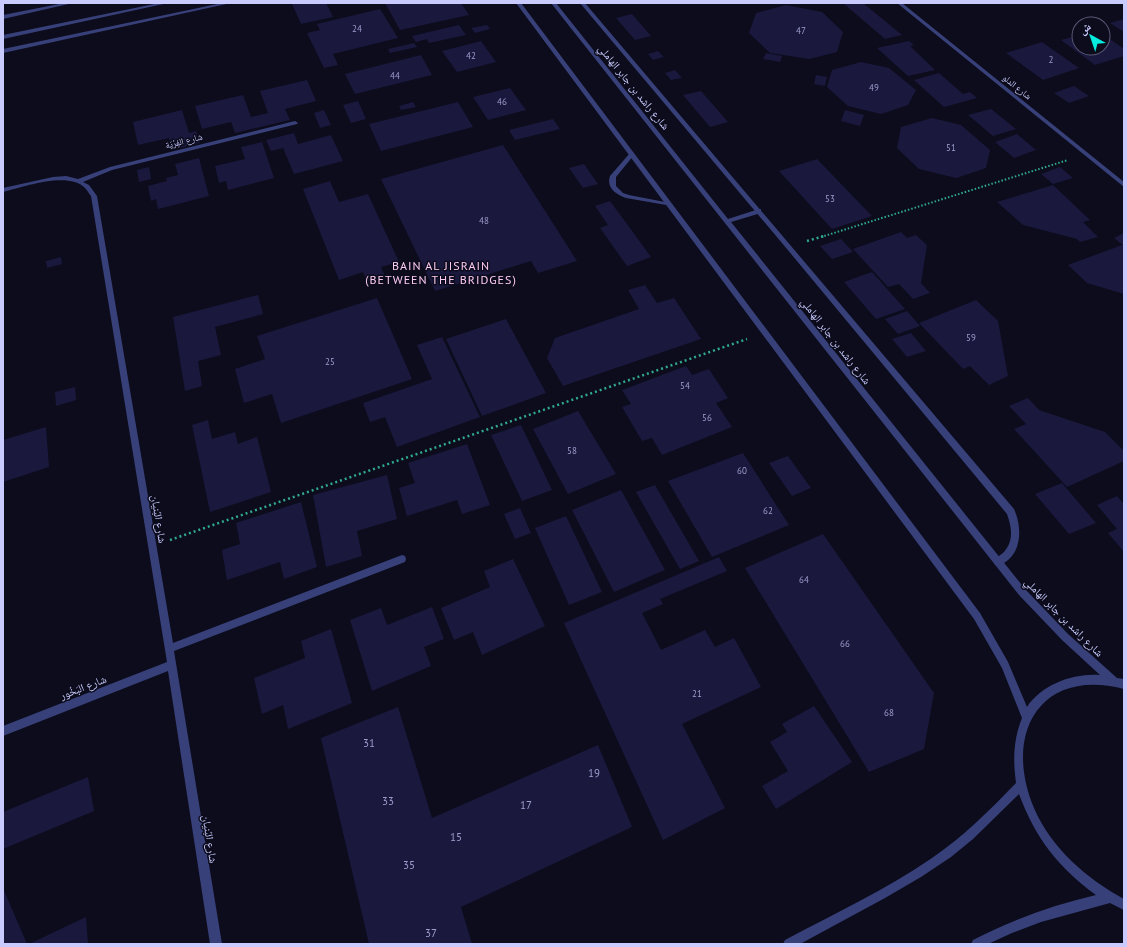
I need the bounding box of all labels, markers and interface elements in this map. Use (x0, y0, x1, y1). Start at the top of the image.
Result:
north arrow (1071, 16, 1111, 56)
text: ش (1076, 19, 1094, 38)
house number: 24 (352, 23, 362, 34)
house number: 47 (796, 25, 806, 36)
street label: شارع راشد بن جابر الهاملي (594, 41, 673, 134)
house number: 42 (466, 50, 476, 61)
house number: 2 (1049, 54, 1054, 65)
house number: 44 (390, 70, 400, 81)
street label: شارع الدلو (1000, 72, 1034, 102)
house number: 49 (869, 82, 879, 93)
house number: 46 (497, 96, 507, 107)
street label: شارع الفِرْيَة (164, 131, 204, 151)
house number: 51 (946, 142, 956, 153)
house number: 53 (825, 193, 835, 204)
house number: 48 (479, 215, 489, 226)
district label: BAIN AL JISRAIN (BETWEEN THE BRIDGES) (365, 258, 517, 287)
street label: شارع راشد بن جابر الهاملي (796, 295, 874, 388)
house number: 59 (966, 332, 976, 343)
house number: 25 (325, 356, 335, 367)
house number: 54 (680, 380, 690, 391)
house number: 56 (702, 412, 712, 423)
house number: 58 (567, 445, 577, 456)
house number: 60 (737, 465, 747, 476)
street label: شارع البُنيان (148, 494, 170, 544)
house number: 62 (763, 505, 773, 516)
house number: 64 (799, 574, 809, 585)
street label: شارع راشد بن جابر الهاملي (1020, 575, 1106, 661)
house number: 66 (840, 638, 850, 649)
street label: شارع البَخُور (57, 672, 108, 703)
house number: 21 (692, 688, 702, 699)
house number: 68 (884, 707, 894, 718)
house number: 31 (363, 736, 375, 750)
house number: 19 (588, 766, 600, 780)
house number: 33 (382, 794, 394, 808)
house number: 17 (520, 798, 532, 812)
street label: شارع البُنيان (199, 814, 221, 864)
house number: 15 (450, 830, 462, 844)
house number: 35 (403, 858, 415, 872)
house number: 37 (425, 926, 437, 940)

